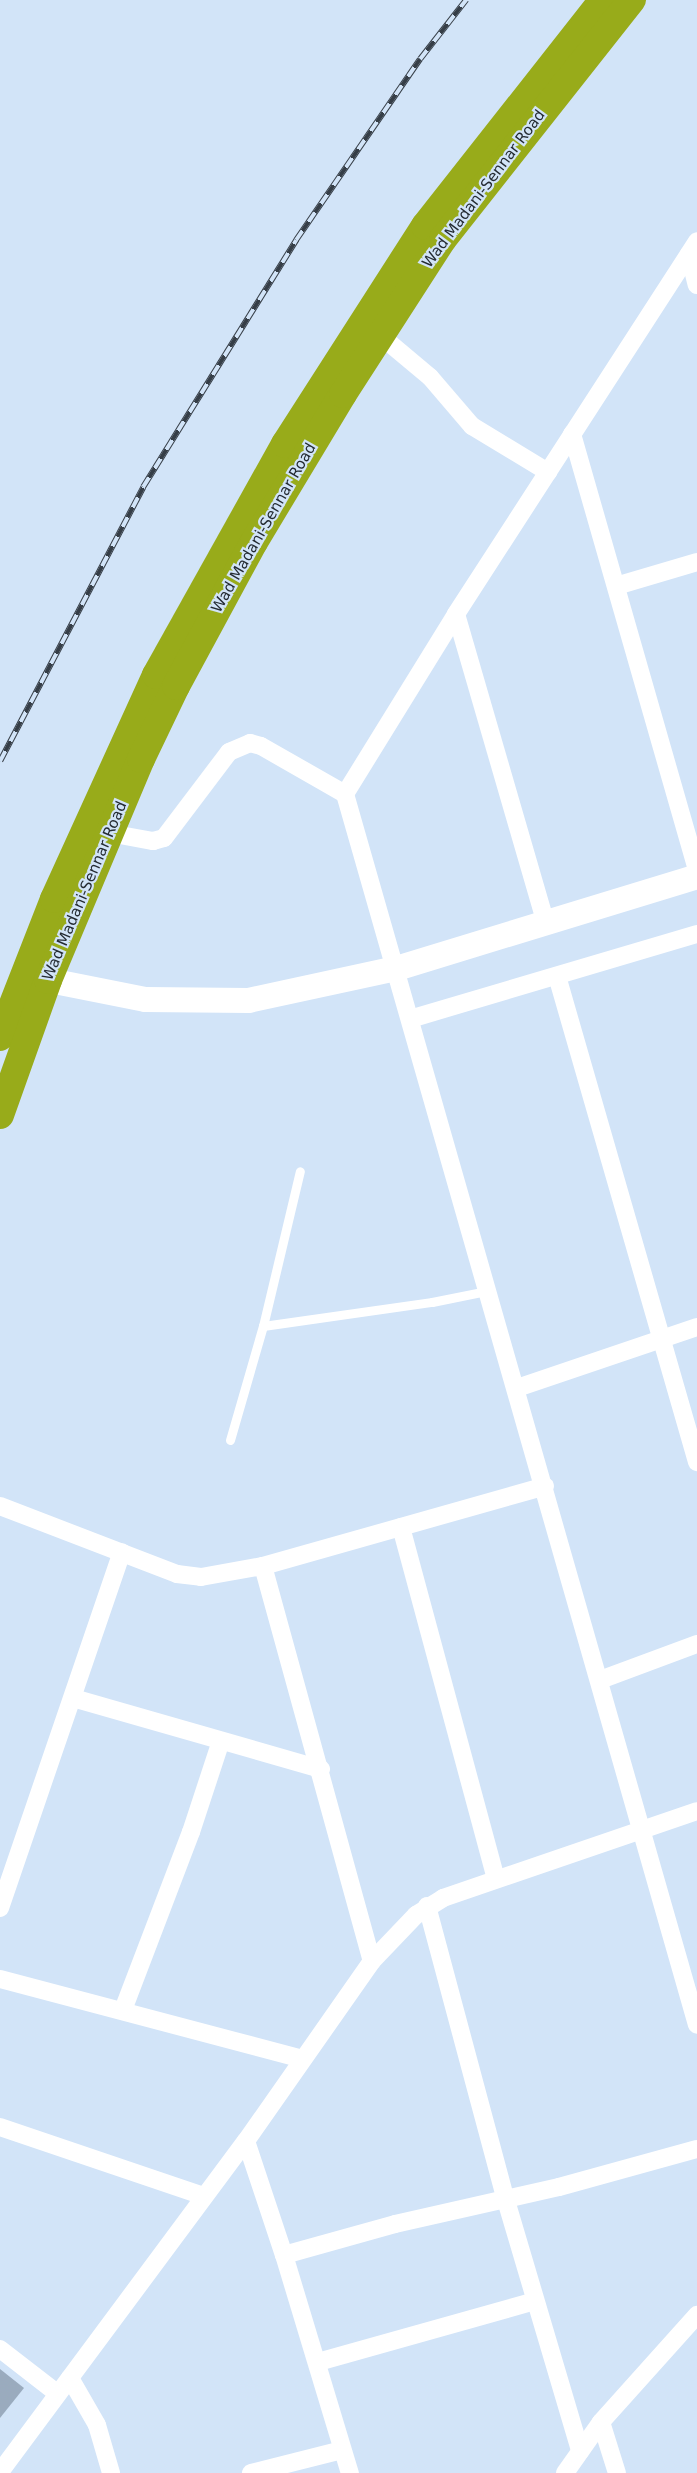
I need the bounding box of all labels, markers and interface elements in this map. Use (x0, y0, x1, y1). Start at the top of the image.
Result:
street label: Wad Madani-Sennar Road (419, 107, 549, 271)
street label: Wad Madani-Sennar Road (208, 440, 320, 616)
street label: Wad Madani-Sennar Road (39, 799, 131, 983)

